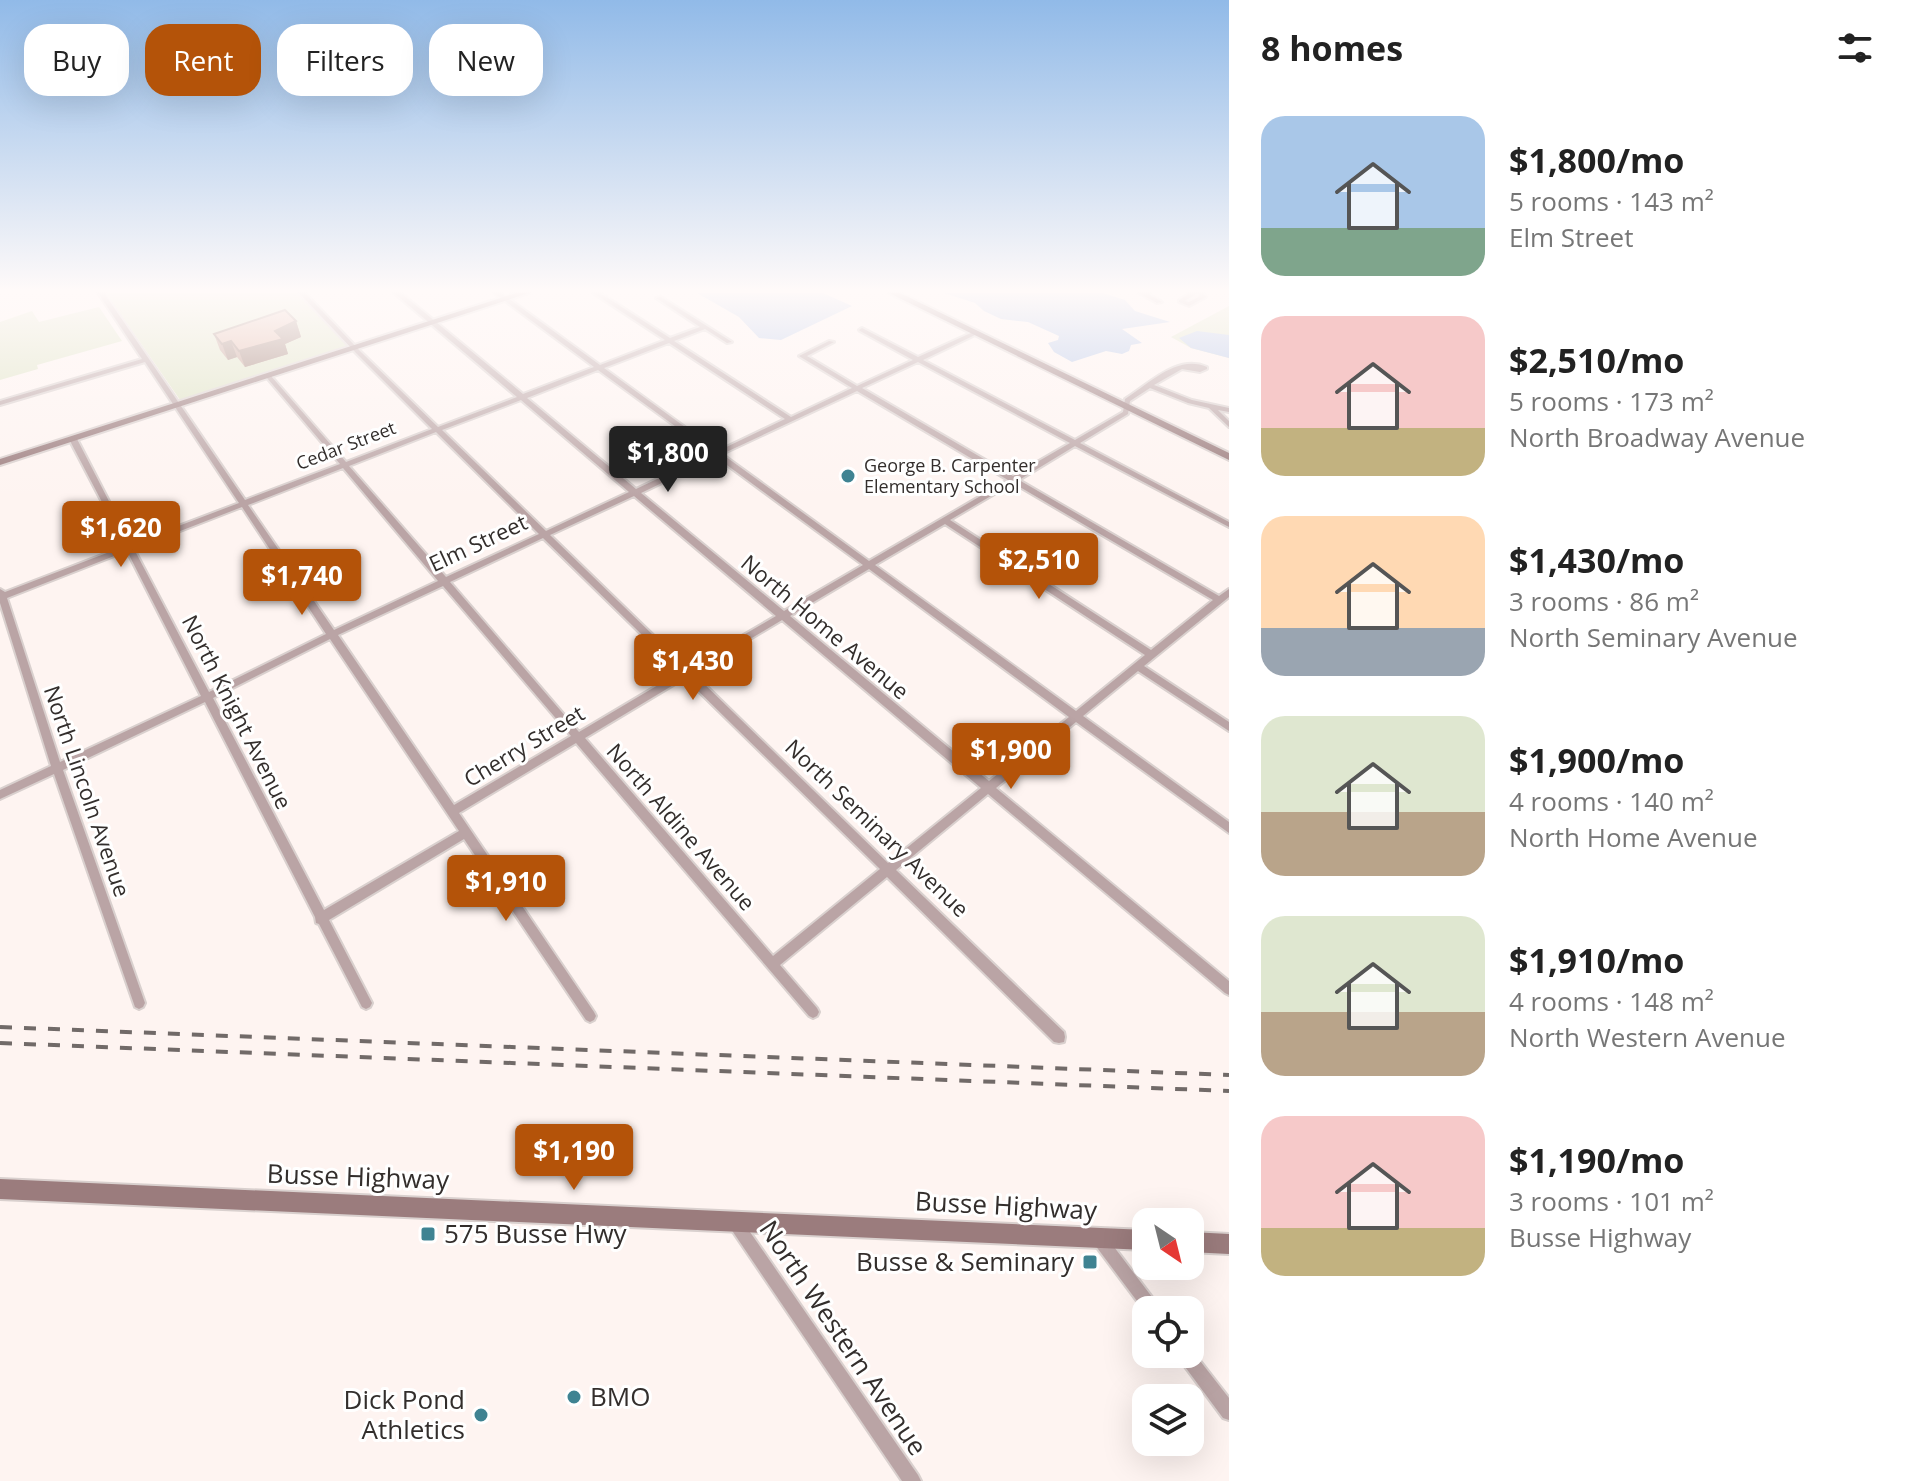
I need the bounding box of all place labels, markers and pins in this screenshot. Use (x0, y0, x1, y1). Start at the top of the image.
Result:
pin: $1,800 (603, 426, 733, 494)
place label: George B. Carpenter Elementary School (864, 453, 1036, 498)
marker: George B. Carpenter Elementary School (839, 467, 857, 485)
pin: $1,620 (56, 501, 186, 569)
pin: $2,510 (974, 533, 1104, 601)
pin: $1,740 (237, 549, 367, 617)
pin: $1,430 (628, 634, 758, 702)
pin: $1,900 (946, 723, 1076, 791)
pin: $1,910 (441, 855, 571, 923)
pin: $1,190 (509, 1124, 639, 1192)
place label: 575 Busse Hwy (444, 1215, 628, 1251)
marker: 575 Busse Hwy (419, 1225, 437, 1243)
place label: Busse & Seminary (856, 1243, 1075, 1279)
marker: Busse & Seminary (1081, 1253, 1099, 1271)
place label: BMO (590, 1378, 650, 1414)
place label: Dick Pond Athletics (344, 1381, 465, 1447)
marker: BMO (565, 1388, 583, 1406)
marker: Dick Pond Athletics (472, 1406, 490, 1424)

